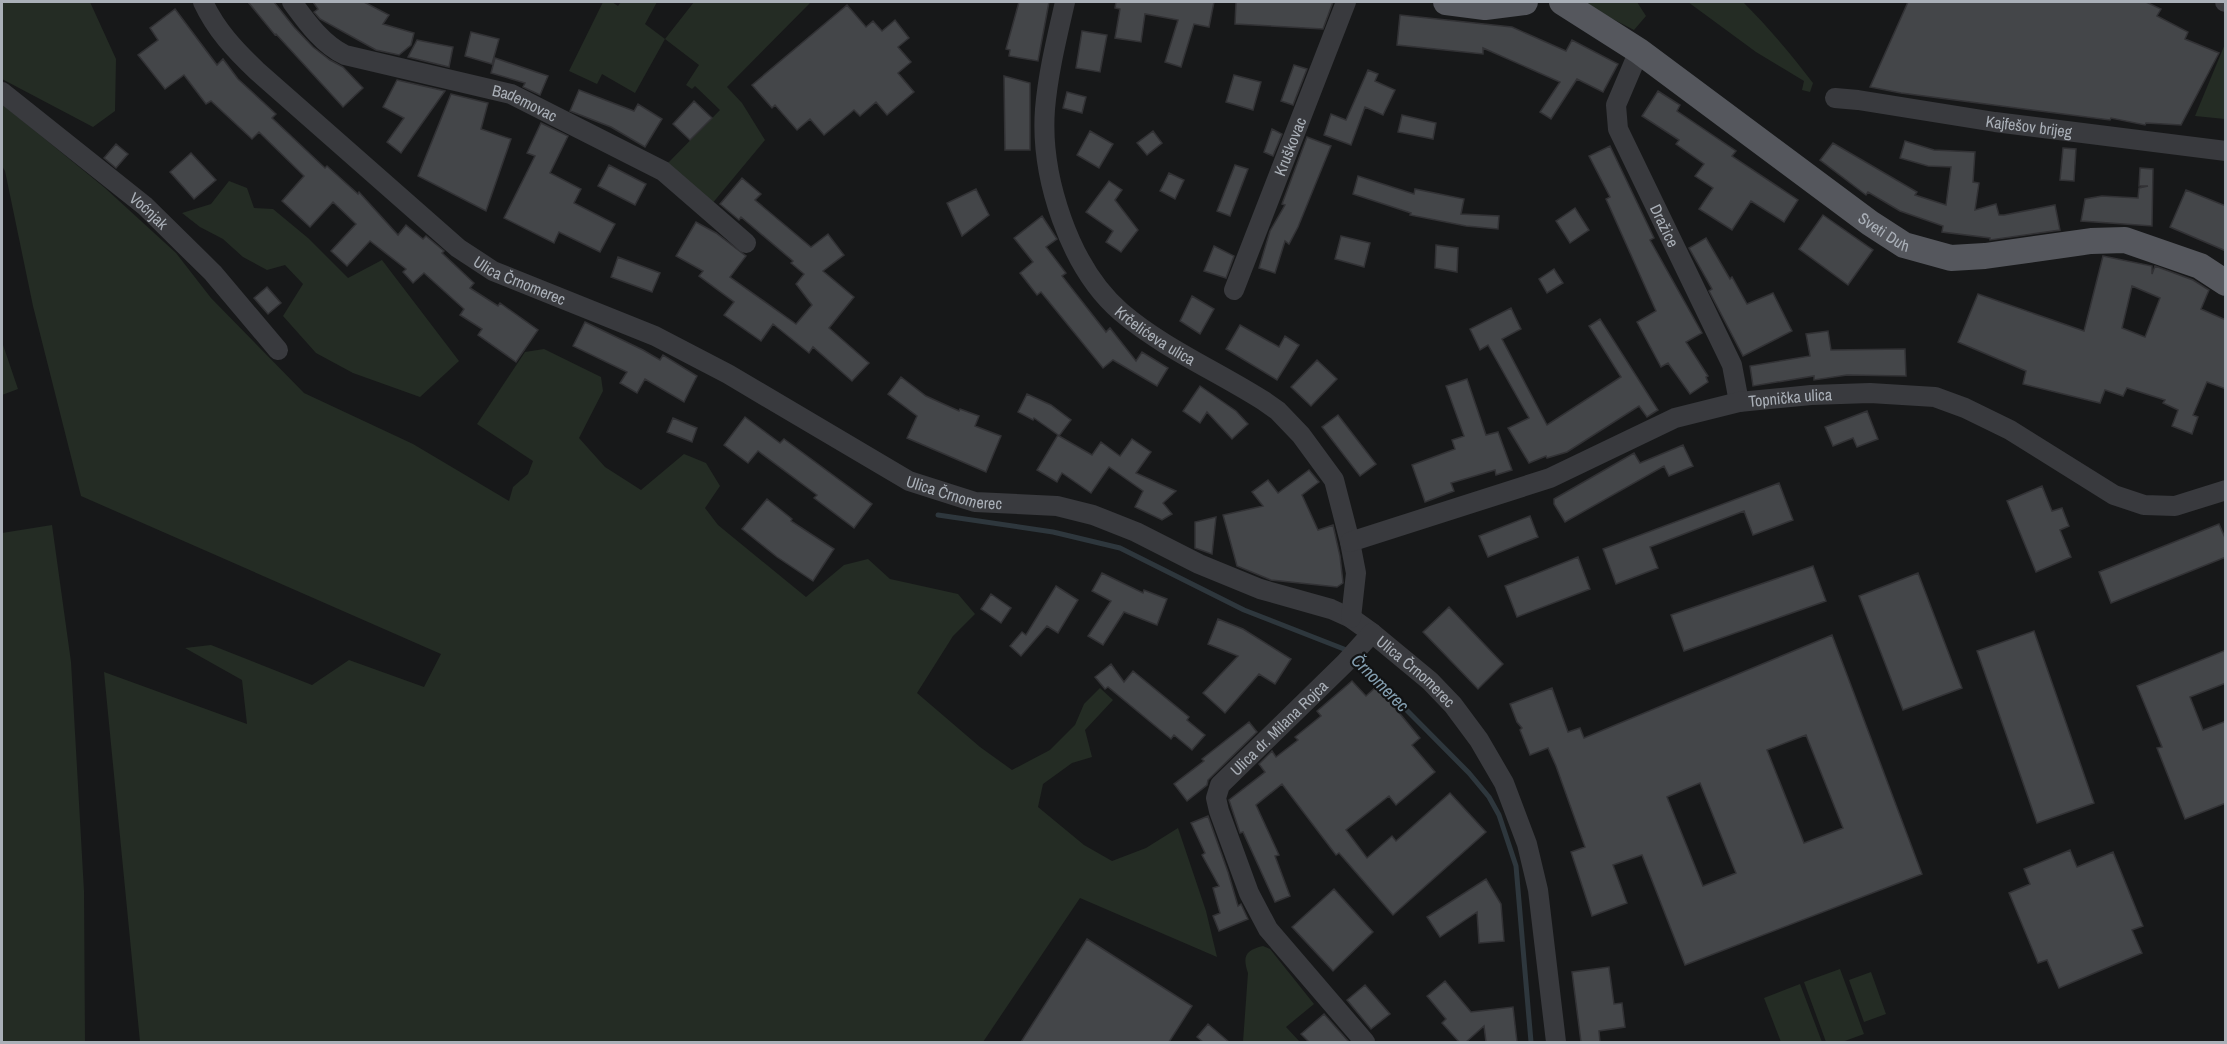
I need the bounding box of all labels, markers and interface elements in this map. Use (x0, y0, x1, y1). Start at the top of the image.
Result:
street label: Bademovac (490, 79, 561, 127)
street label: Kajfešov brijeg (1984, 110, 2074, 143)
street label: Kruškovac (1268, 114, 1311, 179)
street label: Voćnjak (125, 187, 174, 235)
street label: Dražice (1645, 200, 1684, 251)
street label: Sveti Duh (1854, 207, 1912, 257)
street label: Ulica Črnomerec (469, 250, 569, 310)
street label: Krčelićeva ulica (1110, 301, 1200, 371)
street label: Topnička ulica (1747, 383, 1833, 412)
street label: Ulica Črnomerec (904, 470, 1003, 514)
street label: Ulica Črnomerec (1373, 633, 1459, 713)
water label: Črnomerec (1347, 650, 1413, 716)
street label: Ulica dr. Milana Rojca (1225, 674, 1333, 780)

